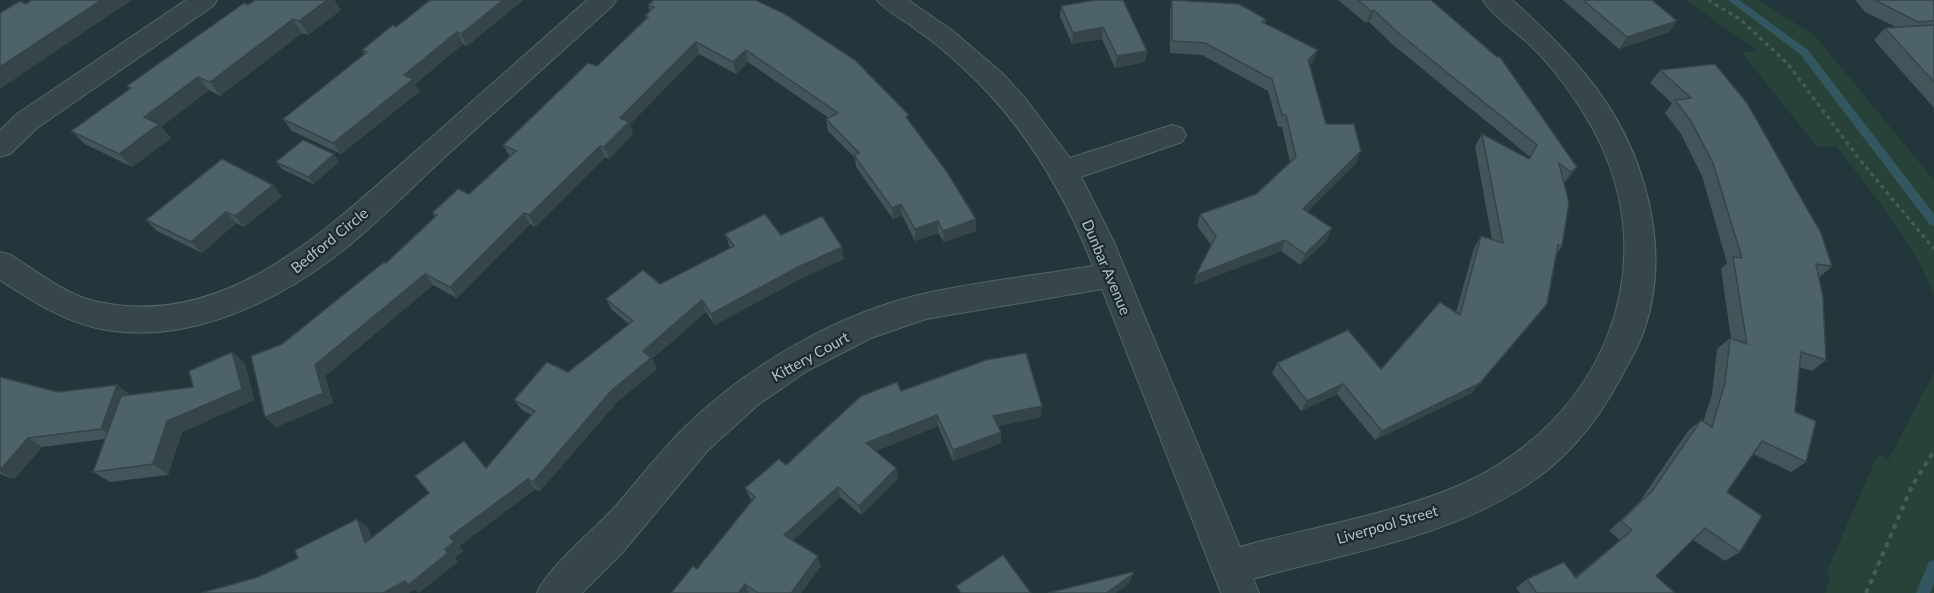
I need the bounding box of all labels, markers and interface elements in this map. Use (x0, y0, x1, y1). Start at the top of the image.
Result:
street label: Bedford Circle (287, 203, 371, 277)
street label: Dunbar Avenue (1079, 217, 1135, 318)
street label: Kittery Court (768, 327, 852, 385)
street label: Liverpool Street (1334, 501, 1440, 547)

